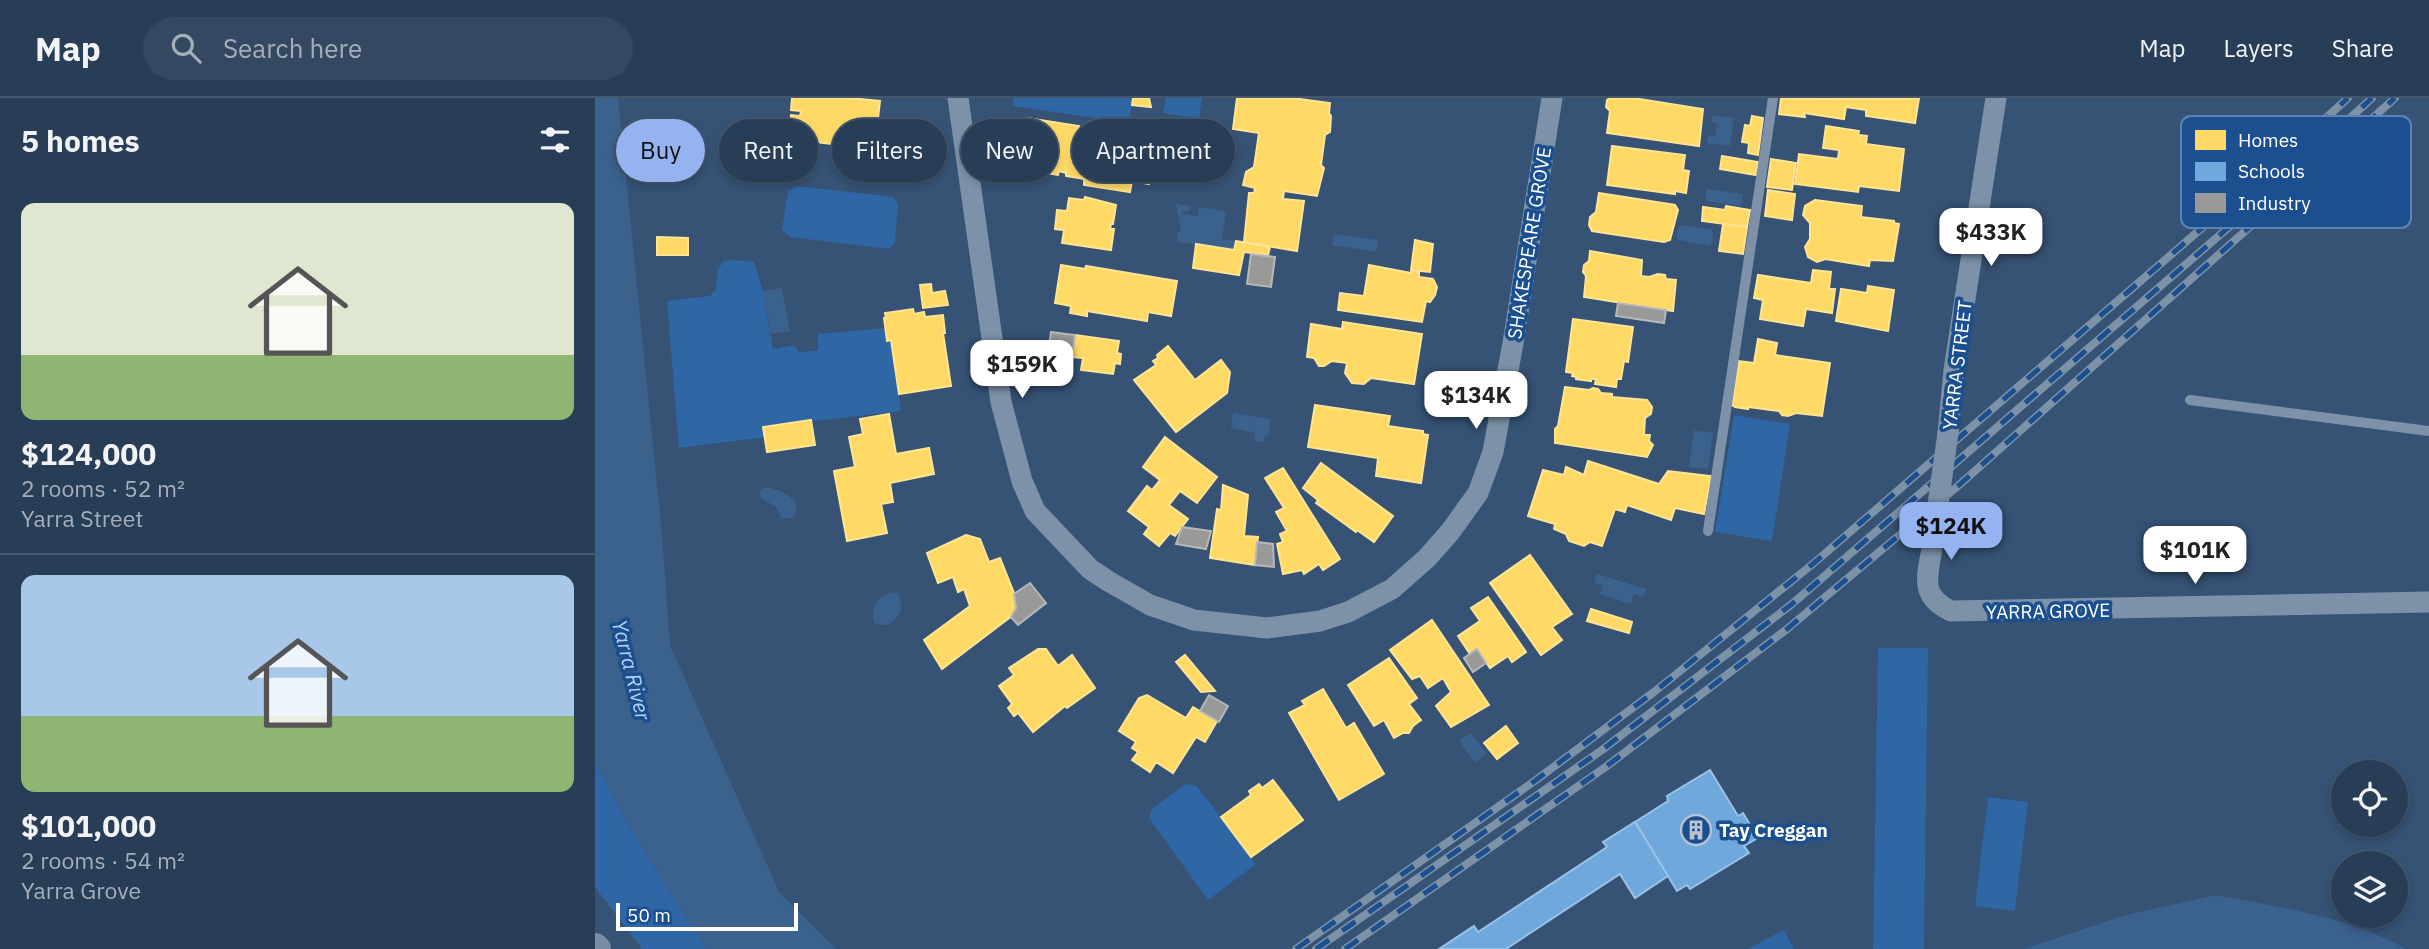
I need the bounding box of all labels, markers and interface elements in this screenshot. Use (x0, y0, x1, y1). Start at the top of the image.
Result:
search box (143, 17, 633, 80)
text: Map (35, 27, 101, 70)
icon: search (167, 29, 205, 67)
text: Search here (223, 31, 362, 65)
text: Map (2139, 32, 2186, 64)
text: Layers (2224, 32, 2294, 64)
text: Share (2332, 32, 2394, 64)
legend (2181, 116, 2411, 228)
chip: Buy (616, 119, 705, 182)
chip: Rent (719, 119, 818, 182)
chip: Filters (832, 119, 947, 182)
chip: New (961, 119, 1058, 182)
chip: Apartment (1072, 119, 1235, 182)
text: 5 homes (21, 121, 140, 160)
icon: filters (536, 121, 574, 159)
text: Homes (2238, 128, 2298, 152)
street label: SHAKESPEARE GROVE (1502, 145, 1556, 341)
text: Schools (2238, 159, 2305, 183)
text: Industry (2238, 191, 2311, 215)
pin: $433K (1942, 208, 2040, 268)
text: $433K (1955, 216, 2027, 246)
icon: home (235, 248, 361, 374)
street label: YARRA STREET (1937, 299, 1977, 431)
pin: $159K (973, 341, 1071, 400)
text: $159K (986, 348, 1058, 378)
pin: $134K (1427, 372, 1525, 431)
text: $134K (1440, 379, 1512, 409)
text: $124,000 (21, 434, 156, 473)
text: 2 rooms · 52 m² (21, 473, 185, 503)
text: Yarra Street (21, 503, 143, 533)
pin: $124K (1902, 503, 2000, 562)
text: $124K (1915, 510, 1987, 540)
pin: $101K (2146, 526, 2244, 586)
text: $101K (2159, 534, 2231, 564)
street label: YARRA GROVE (1986, 598, 2110, 624)
water label: Yarra River (606, 617, 658, 724)
icon: home (235, 620, 361, 746)
map controls (2331, 760, 2408, 928)
button: locate (2331, 760, 2408, 837)
text: $101,000 (21, 806, 156, 845)
building icon: Tay Creggan (1679, 813, 1713, 847)
place label: Tay Creggan (1719, 818, 1828, 842)
text: 2 rooms · 54 m² (21, 845, 185, 875)
button: layers (2331, 851, 2408, 928)
text: Yarra Grove (21, 875, 141, 905)
scale bar (616, 900, 798, 932)
text: 50 m (627, 903, 671, 927)

